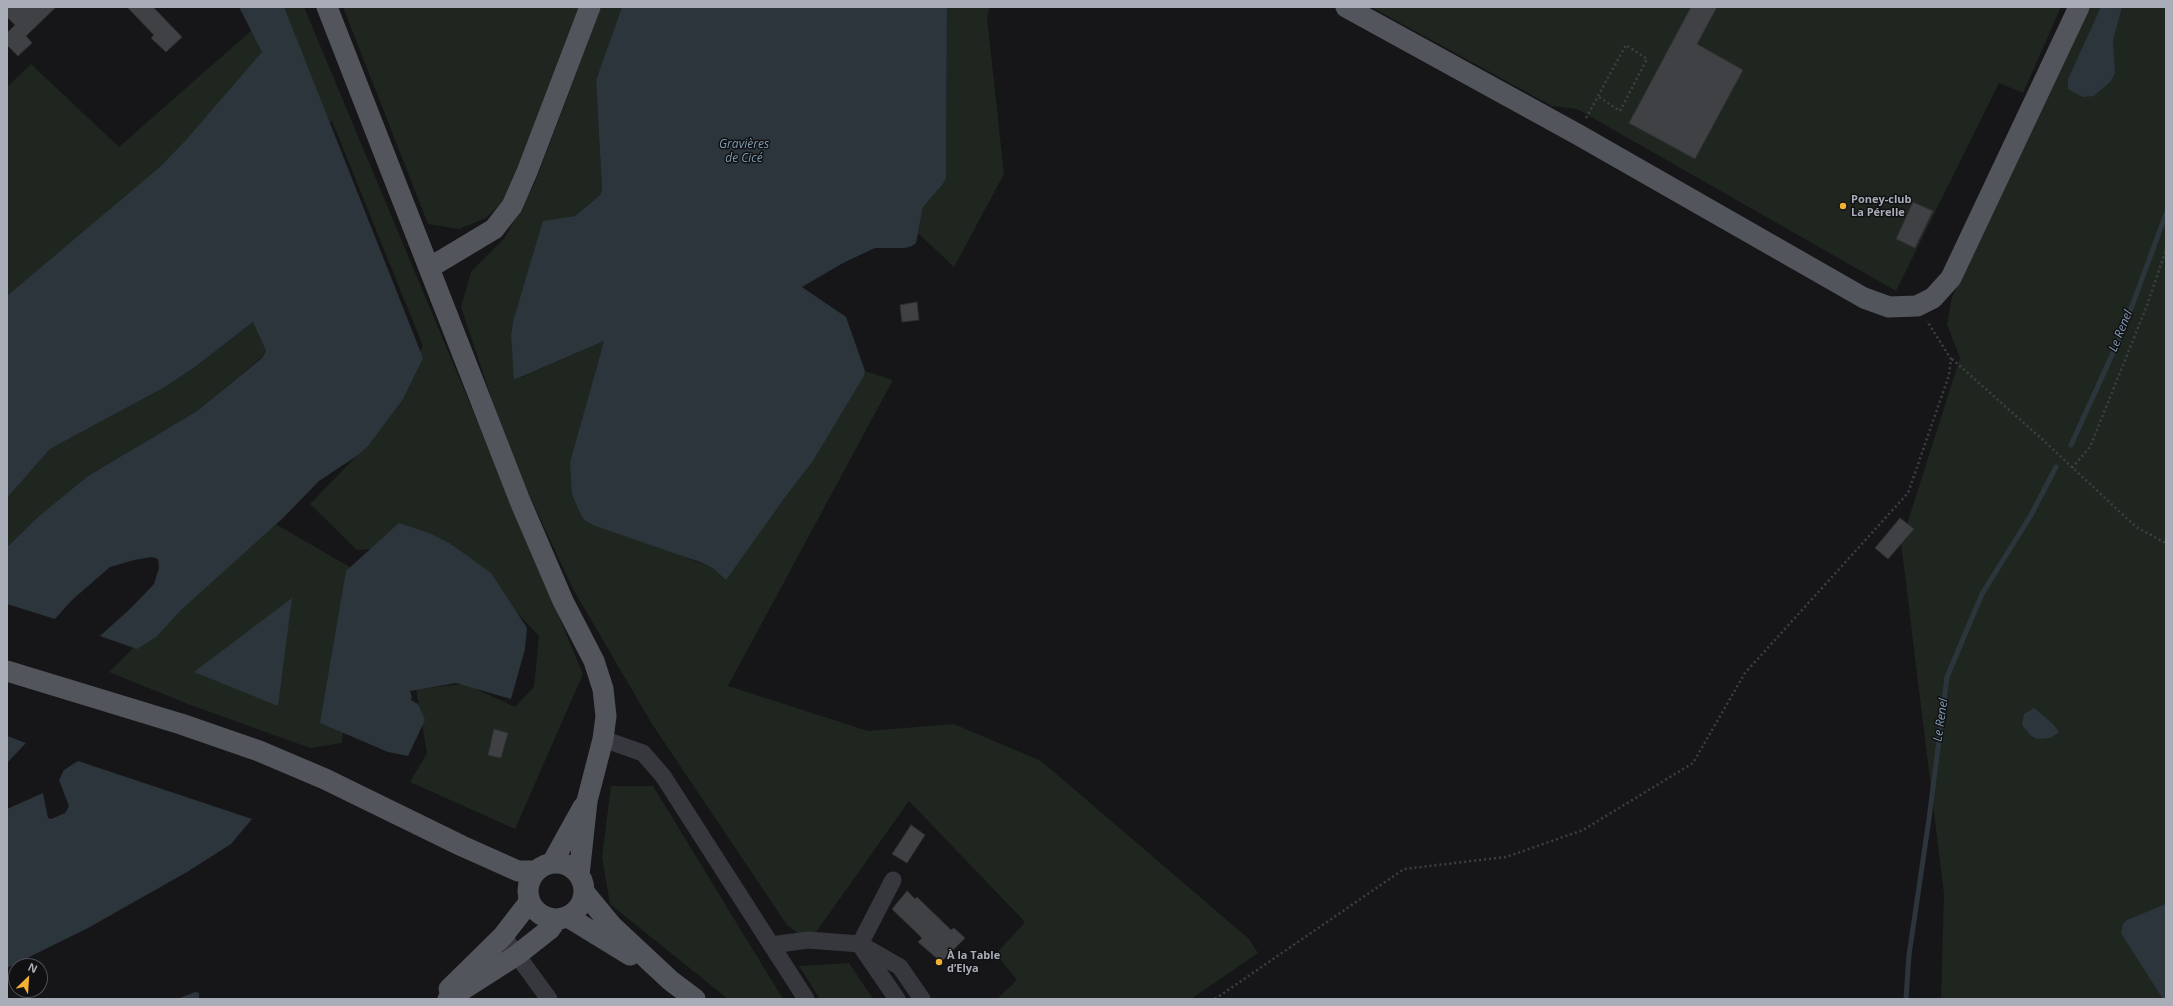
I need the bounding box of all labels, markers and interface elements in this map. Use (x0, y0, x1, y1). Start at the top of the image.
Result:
water label: Gravières de Cicé (719, 138, 769, 166)
place label: Poney-club La Pérelle (1851, 193, 1911, 219)
marker: Poney-club La Pérelle (1838, 201, 1848, 211)
water label: Le Renel (2106, 308, 2136, 354)
water label: Le Renel (1931, 697, 1951, 743)
place label: À la Table d’Elya (947, 949, 1000, 975)
marker: À la Table d’Elya (934, 957, 944, 967)
north arrow (8, 958, 48, 998)
text: N (26, 959, 40, 976)

